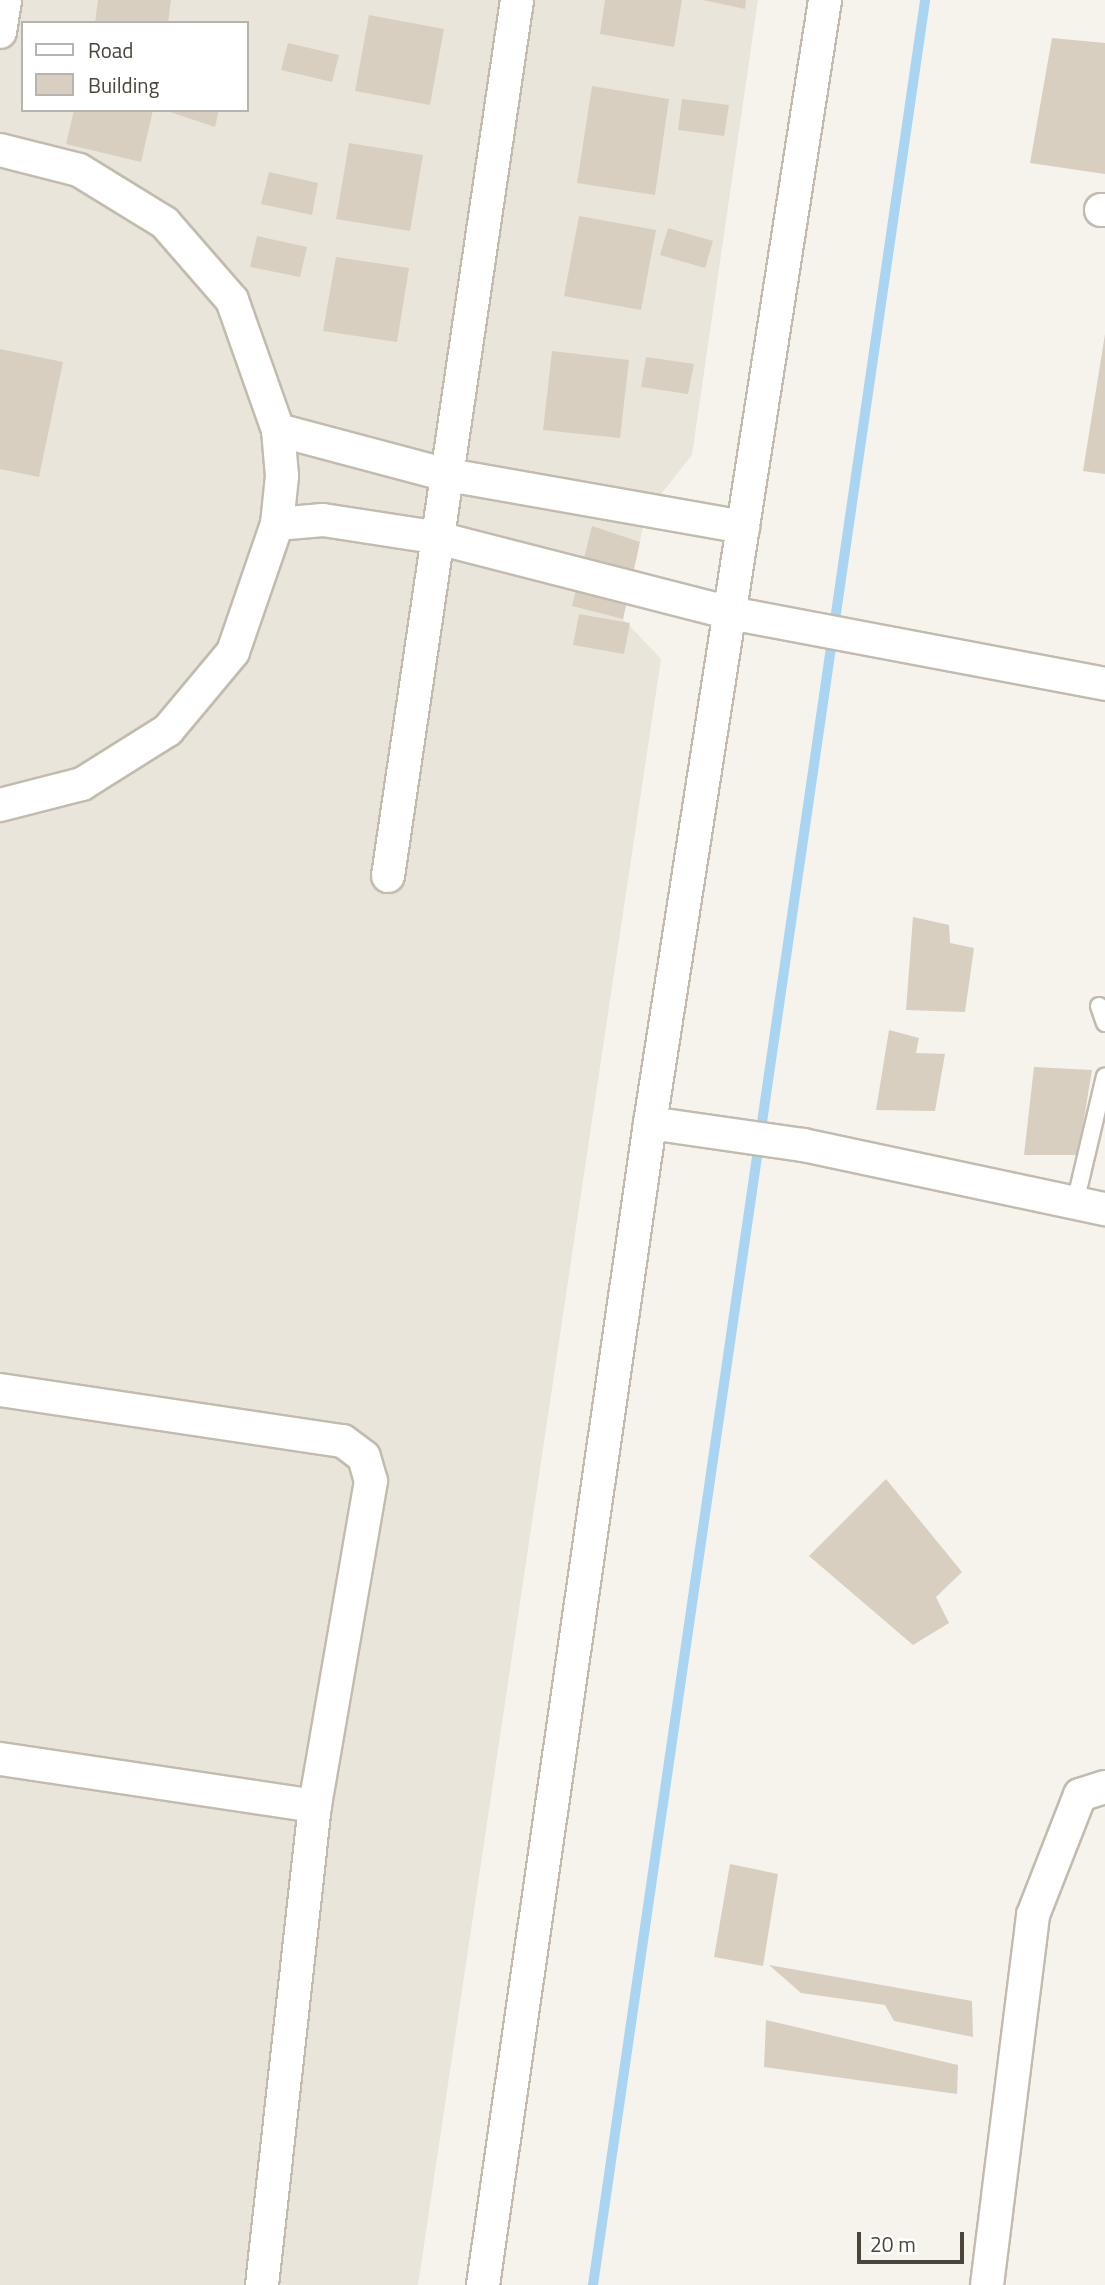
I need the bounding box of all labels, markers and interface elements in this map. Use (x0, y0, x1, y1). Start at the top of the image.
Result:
legend (21, 21, 248, 112)
text: Road (88, 34, 133, 66)
text: Building (88, 69, 159, 101)
scale bar (860, 2218, 967, 2262)
text: 20 m (870, 2228, 916, 2260)

